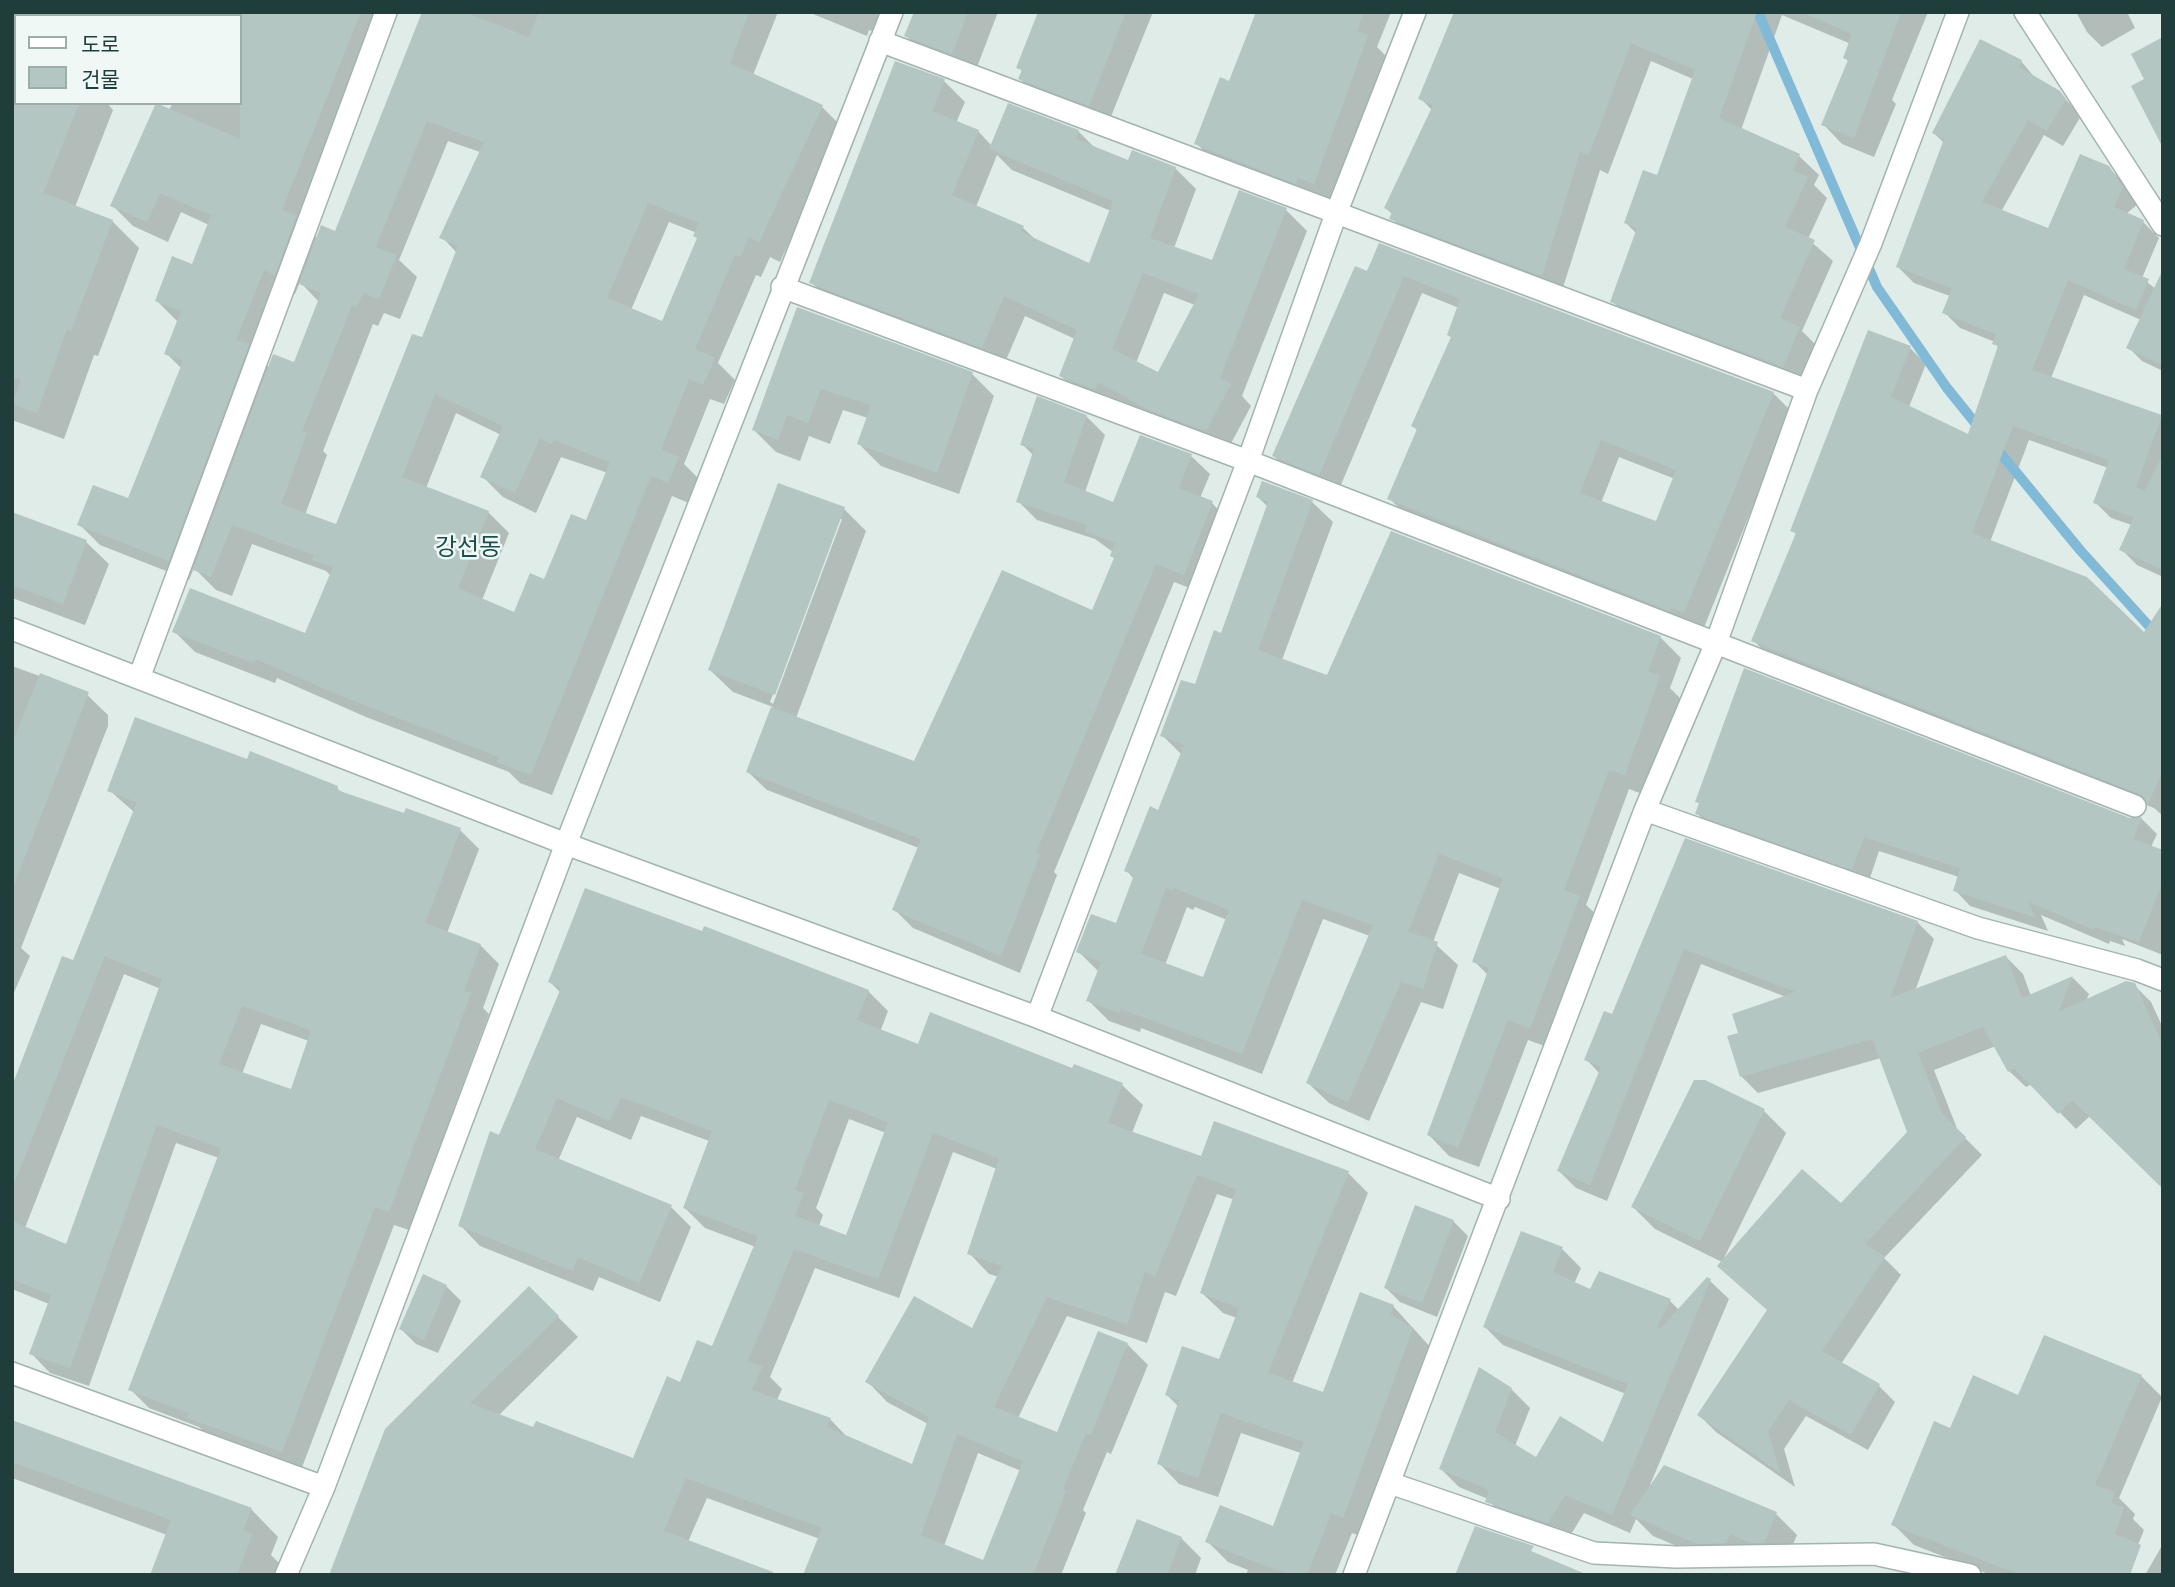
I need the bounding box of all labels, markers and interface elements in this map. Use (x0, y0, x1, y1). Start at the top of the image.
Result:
legend (14, 14, 242, 105)
text: 도로 (81, 32, 120, 57)
text: 건물 (81, 67, 120, 92)
district label: 강선동 (435, 534, 501, 562)

